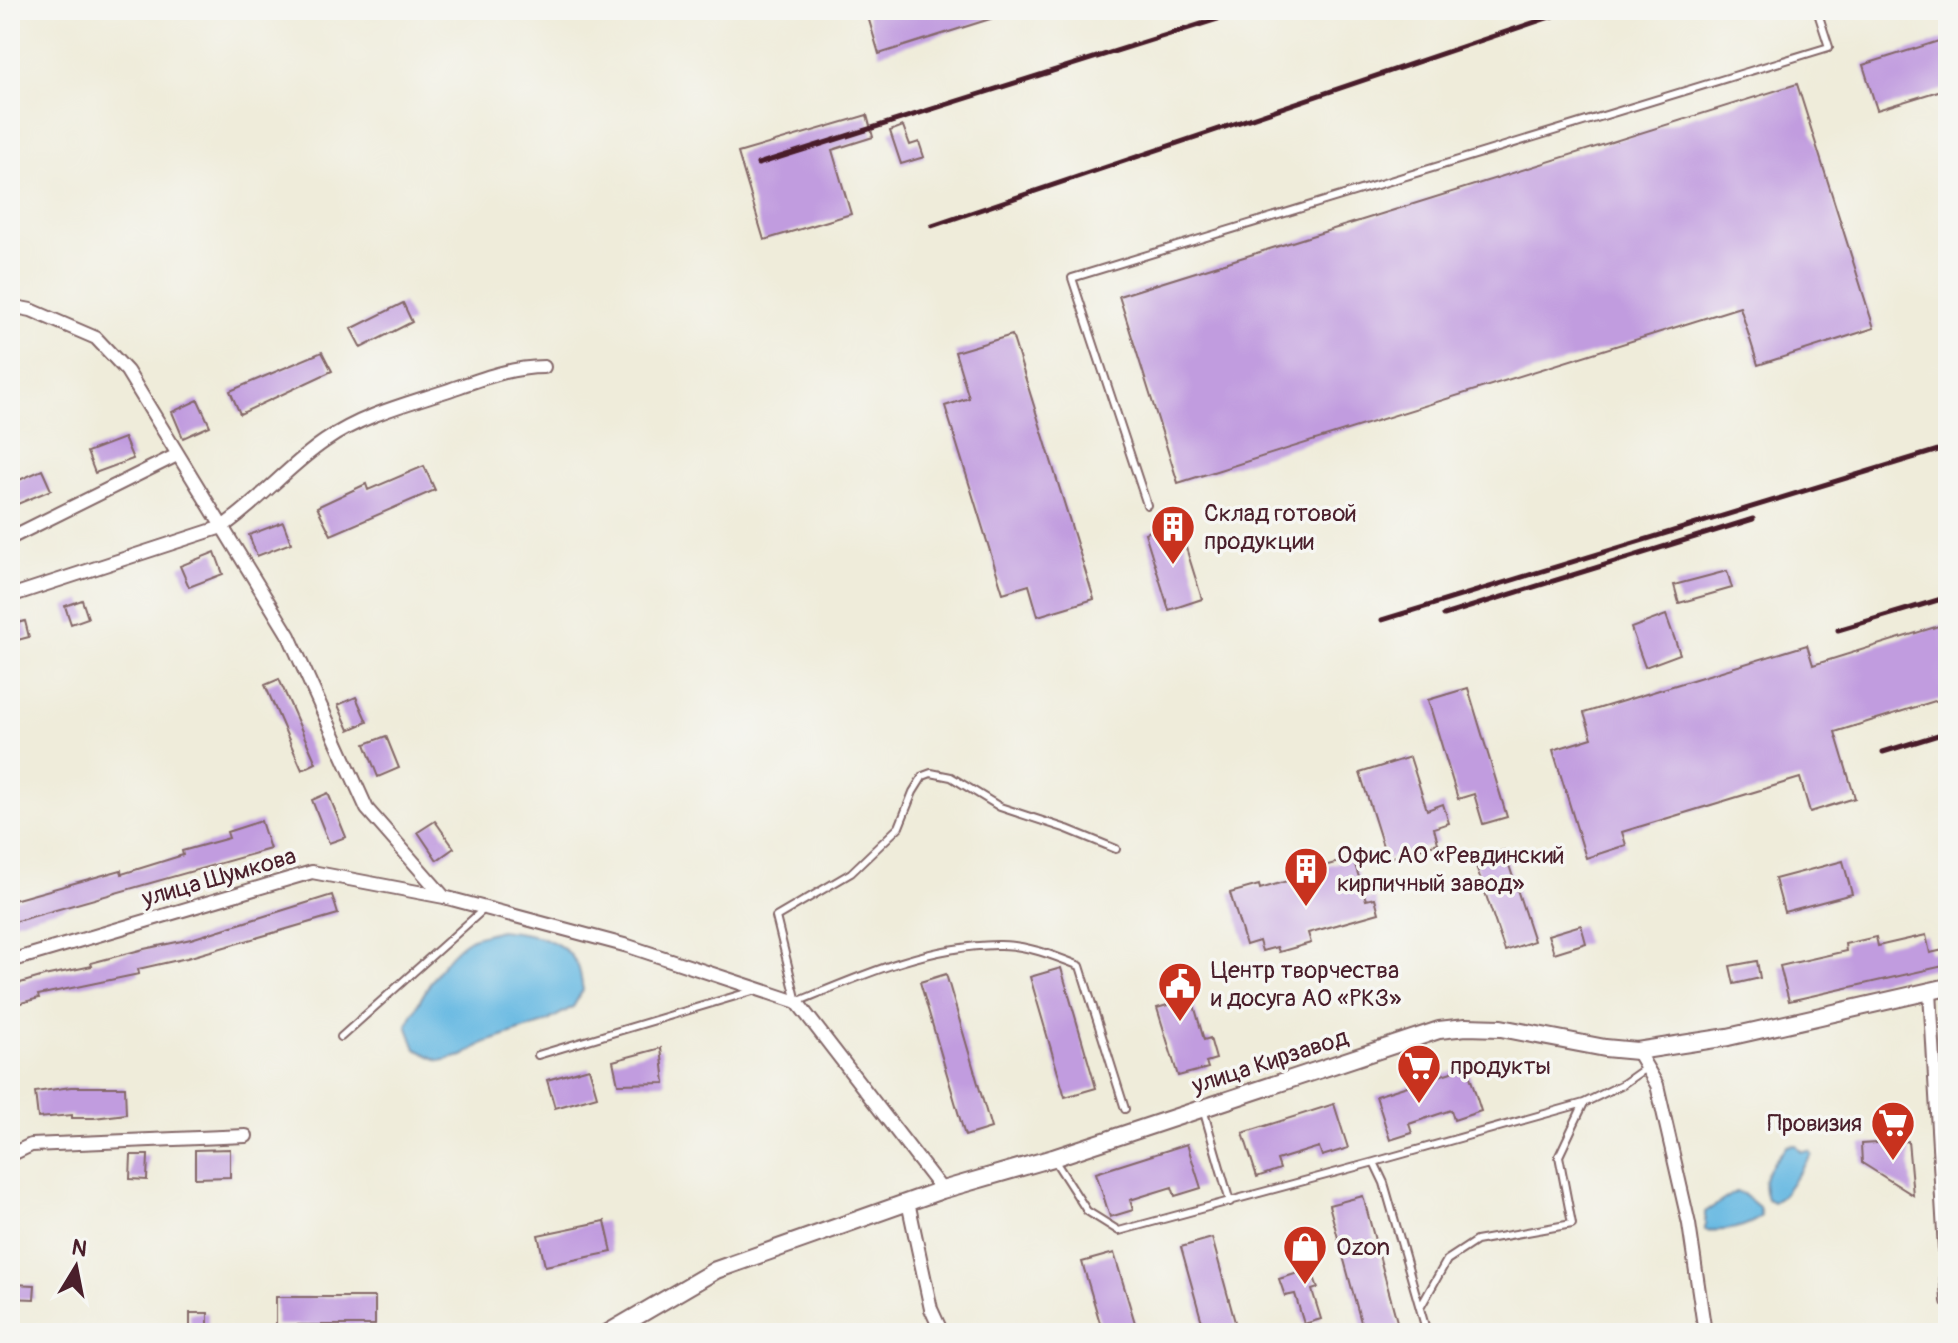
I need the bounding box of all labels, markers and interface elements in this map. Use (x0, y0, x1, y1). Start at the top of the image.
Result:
place label: Склад готовой продукции (1204, 499, 1357, 556)
building icon: Склад готовой продукции (1149, 503, 1197, 566)
place label: Офис АО «Ревдинский кирпичный завод» (1337, 841, 1565, 898)
street label: улица Шумкова (138, 842, 300, 914)
building icon: Офис АО «Ревдинский кирпичный завод» (1282, 845, 1330, 908)
place label: Центр творчества и досуга АО «РКЗ» (1211, 956, 1401, 1013)
public building icon: Центр творчества и досуга АО «РКЗ» (1156, 960, 1204, 1023)
street label: улица Кирзавод (1187, 1022, 1353, 1101)
supermarket icon: продукты (1395, 1042, 1443, 1105)
place label: продукты (1450, 1052, 1551, 1081)
supermarket icon: Провизия (1869, 1099, 1917, 1162)
place label: Провизия (1767, 1109, 1862, 1138)
shop icon: Ozon (1281, 1223, 1329, 1286)
north arrow (36, 1227, 116, 1307)
text: N (70, 1233, 89, 1263)
place label: Ozon (1336, 1233, 1390, 1262)

